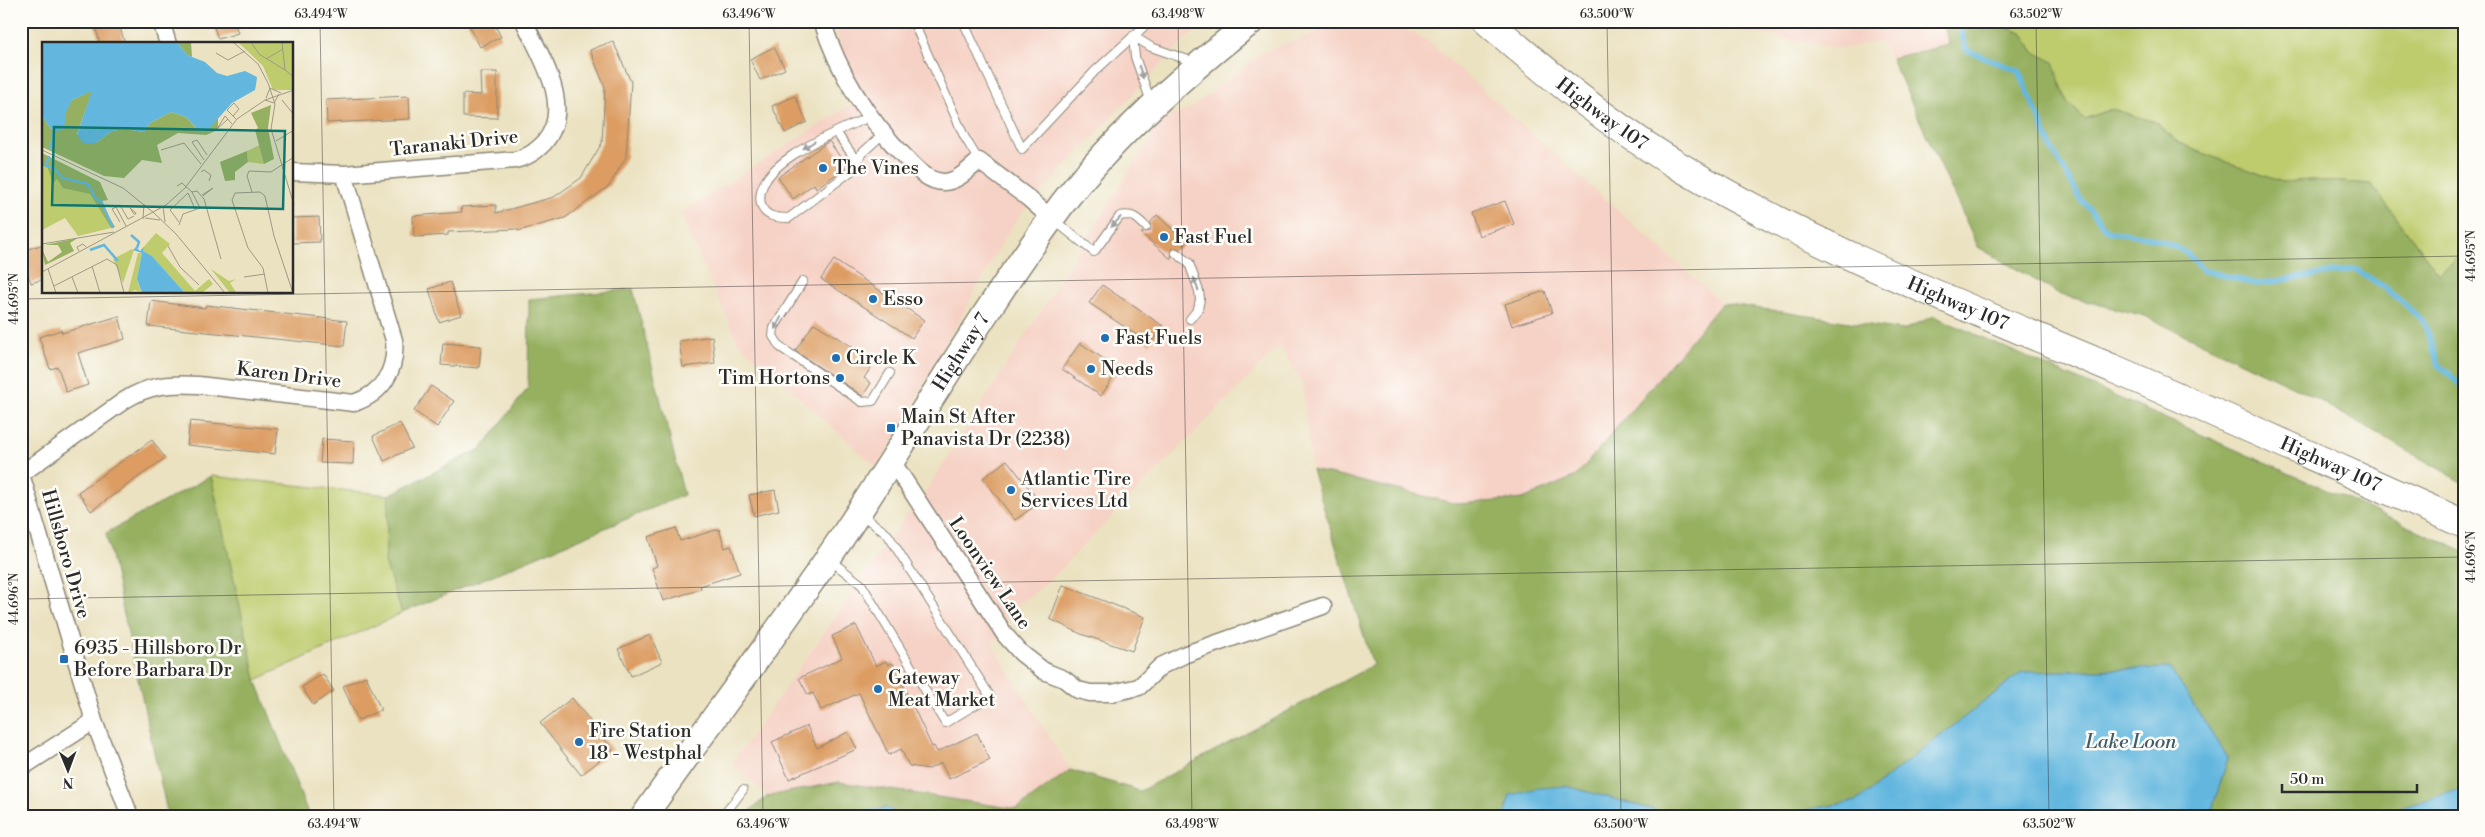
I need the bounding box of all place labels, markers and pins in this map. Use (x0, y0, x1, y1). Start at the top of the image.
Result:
place label: The Vines (833, 156, 919, 180)
marker: The Vines (817, 162, 829, 174)
place label: Fast Fuel (1174, 225, 1253, 249)
marker: Fast Fuel (1158, 231, 1170, 243)
place label: Esso (883, 287, 923, 311)
marker: Esso (867, 293, 879, 305)
place label: Fast Fuels (1115, 326, 1202, 350)
marker: Fast Fuels (1099, 332, 1111, 344)
place label: Circle K (846, 346, 917, 370)
marker: Circle K (830, 352, 842, 364)
place label: Needs (1101, 357, 1153, 381)
marker: Needs (1085, 363, 1097, 375)
place label: Tim Hortons (718, 366, 830, 390)
marker: Tim Hortons (834, 372, 846, 384)
place label: Main St After Panavista Dr (2238) (901, 405, 1071, 451)
marker: Main St After Panavista Dr (2238) (885, 422, 897, 434)
place label: Atlantic Tire Services Ltd (1020, 467, 1131, 513)
marker: Atlantic Tire Services Ltd (1005, 484, 1017, 496)
place label: 6935 - Hillsboro Dr Before Barbara Dr (73, 636, 241, 682)
marker: 6935 - Hillsboro Dr Before Barbara Dr (58, 653, 70, 665)
place label: Gateway Meat Market (888, 666, 995, 712)
marker: Gateway Meat Market (872, 683, 884, 695)
place label: Fire Station 18 - Westphal (589, 719, 703, 765)
marker: Fire Station 18 - Westphal (573, 736, 585, 748)

